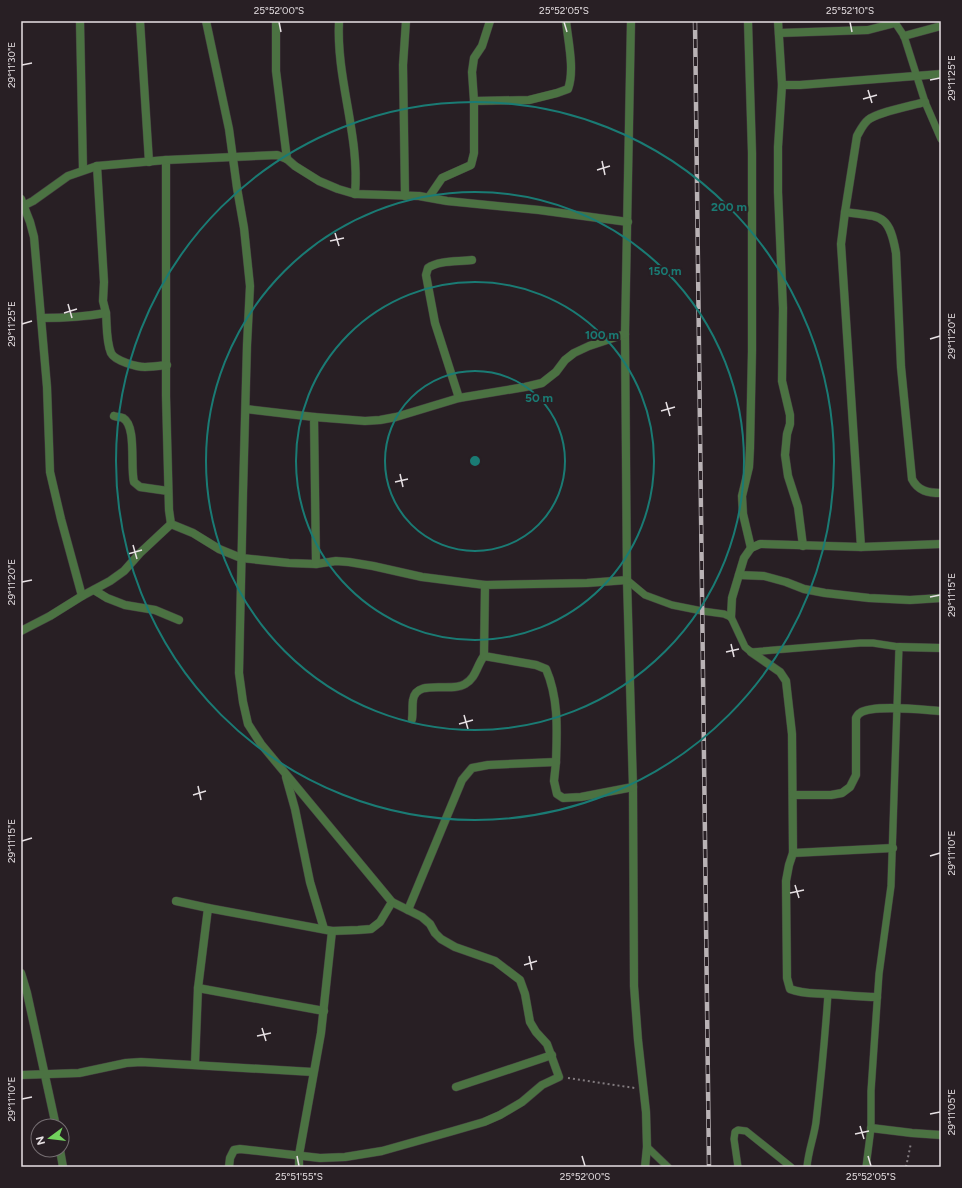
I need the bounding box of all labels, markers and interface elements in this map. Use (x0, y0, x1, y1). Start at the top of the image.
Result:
text: 25°52'00"S (254, 4, 304, 17)
text: 25°52'05"S (539, 4, 589, 17)
text: 25°52'10"S (826, 4, 874, 17)
text: 29°11'30"E (5, 42, 18, 88)
text: 29°11'25"E (945, 55, 958, 101)
text: 200 m (711, 200, 747, 214)
text: 150 m (648, 264, 682, 278)
text: 29°11'25"E (5, 301, 18, 347)
text: 29°11'20"E (945, 313, 958, 359)
text: 100 m (585, 328, 619, 342)
text: 50 m (525, 391, 553, 405)
centre of rings (468, 454, 482, 468)
text: 29°11'20"E (5, 559, 18, 605)
text: 29°11'15"E (945, 573, 958, 617)
text: 29°11'15"E (5, 819, 18, 863)
text: 29°11'10"E (945, 830, 958, 875)
text: 29°11'10"E (5, 1076, 18, 1121)
text: 29°11'05"E (945, 1089, 958, 1135)
north arrow (30, 1118, 70, 1158)
text: N (33, 1135, 48, 1146)
text: 25°51'55"S (275, 1170, 323, 1183)
text: 25°52'00"S (560, 1170, 610, 1183)
text: 25°52'05"S (846, 1170, 896, 1183)

